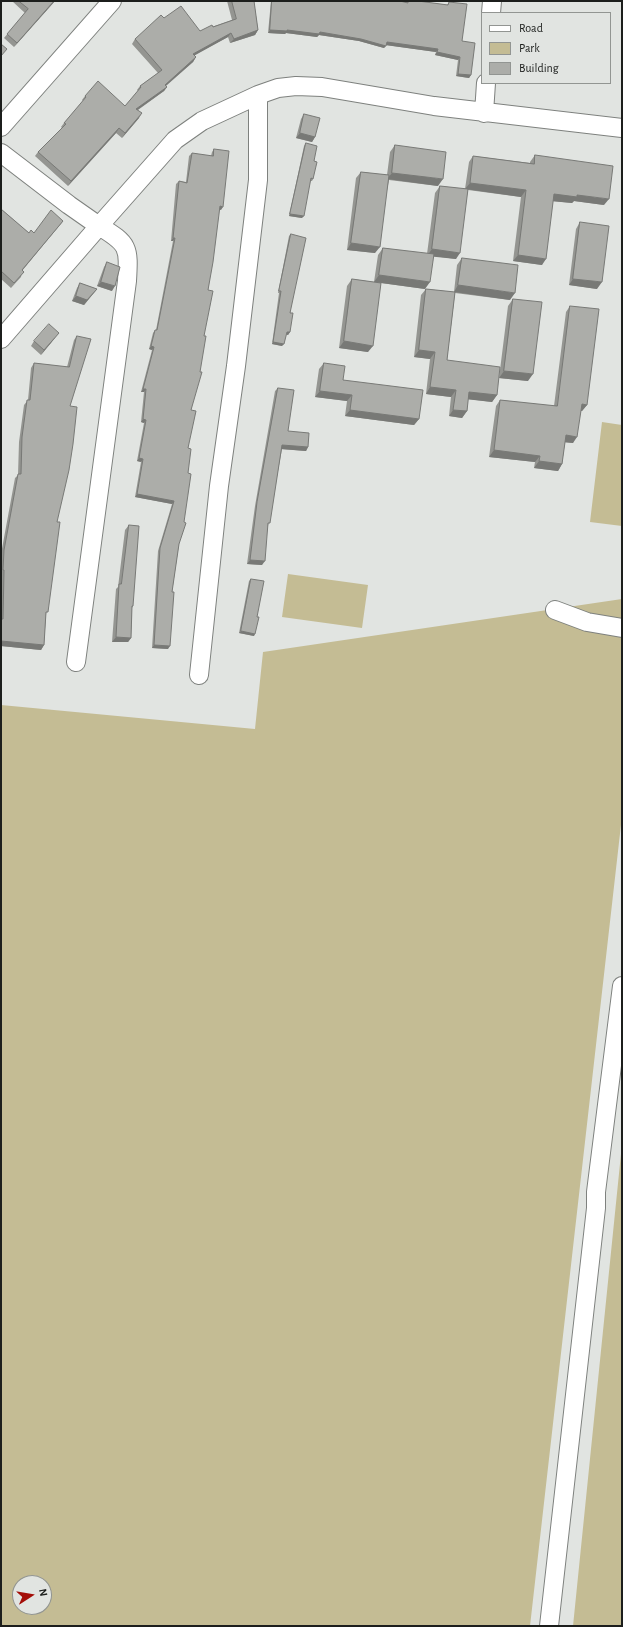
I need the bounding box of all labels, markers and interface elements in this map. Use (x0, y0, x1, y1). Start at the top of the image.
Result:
legend (481, 12, 611, 84)
text: Road (519, 22, 543, 34)
text: Park (519, 42, 540, 54)
text: Building (519, 62, 559, 74)
north arrow (12, 1575, 52, 1615)
text: N (37, 1588, 49, 1597)

